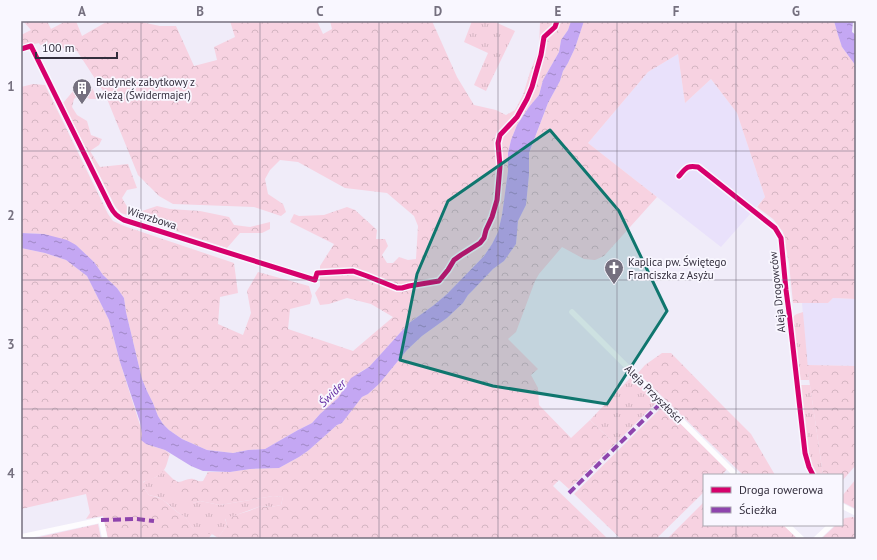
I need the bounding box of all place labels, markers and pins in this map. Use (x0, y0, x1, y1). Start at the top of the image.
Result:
place label: Budynek zabytkowy z wieżą (Świdermajer) (96, 75, 195, 102)
building icon: Budynek zabytkowy z wieżą (Świdermajer) (71, 77, 93, 105)
place label: Kaplica pw. Świętego Franciszka z Asyżu (628, 255, 726, 282)
church icon: Kaplica pw. Świętego Franciszka z Asyżu (603, 257, 625, 285)

